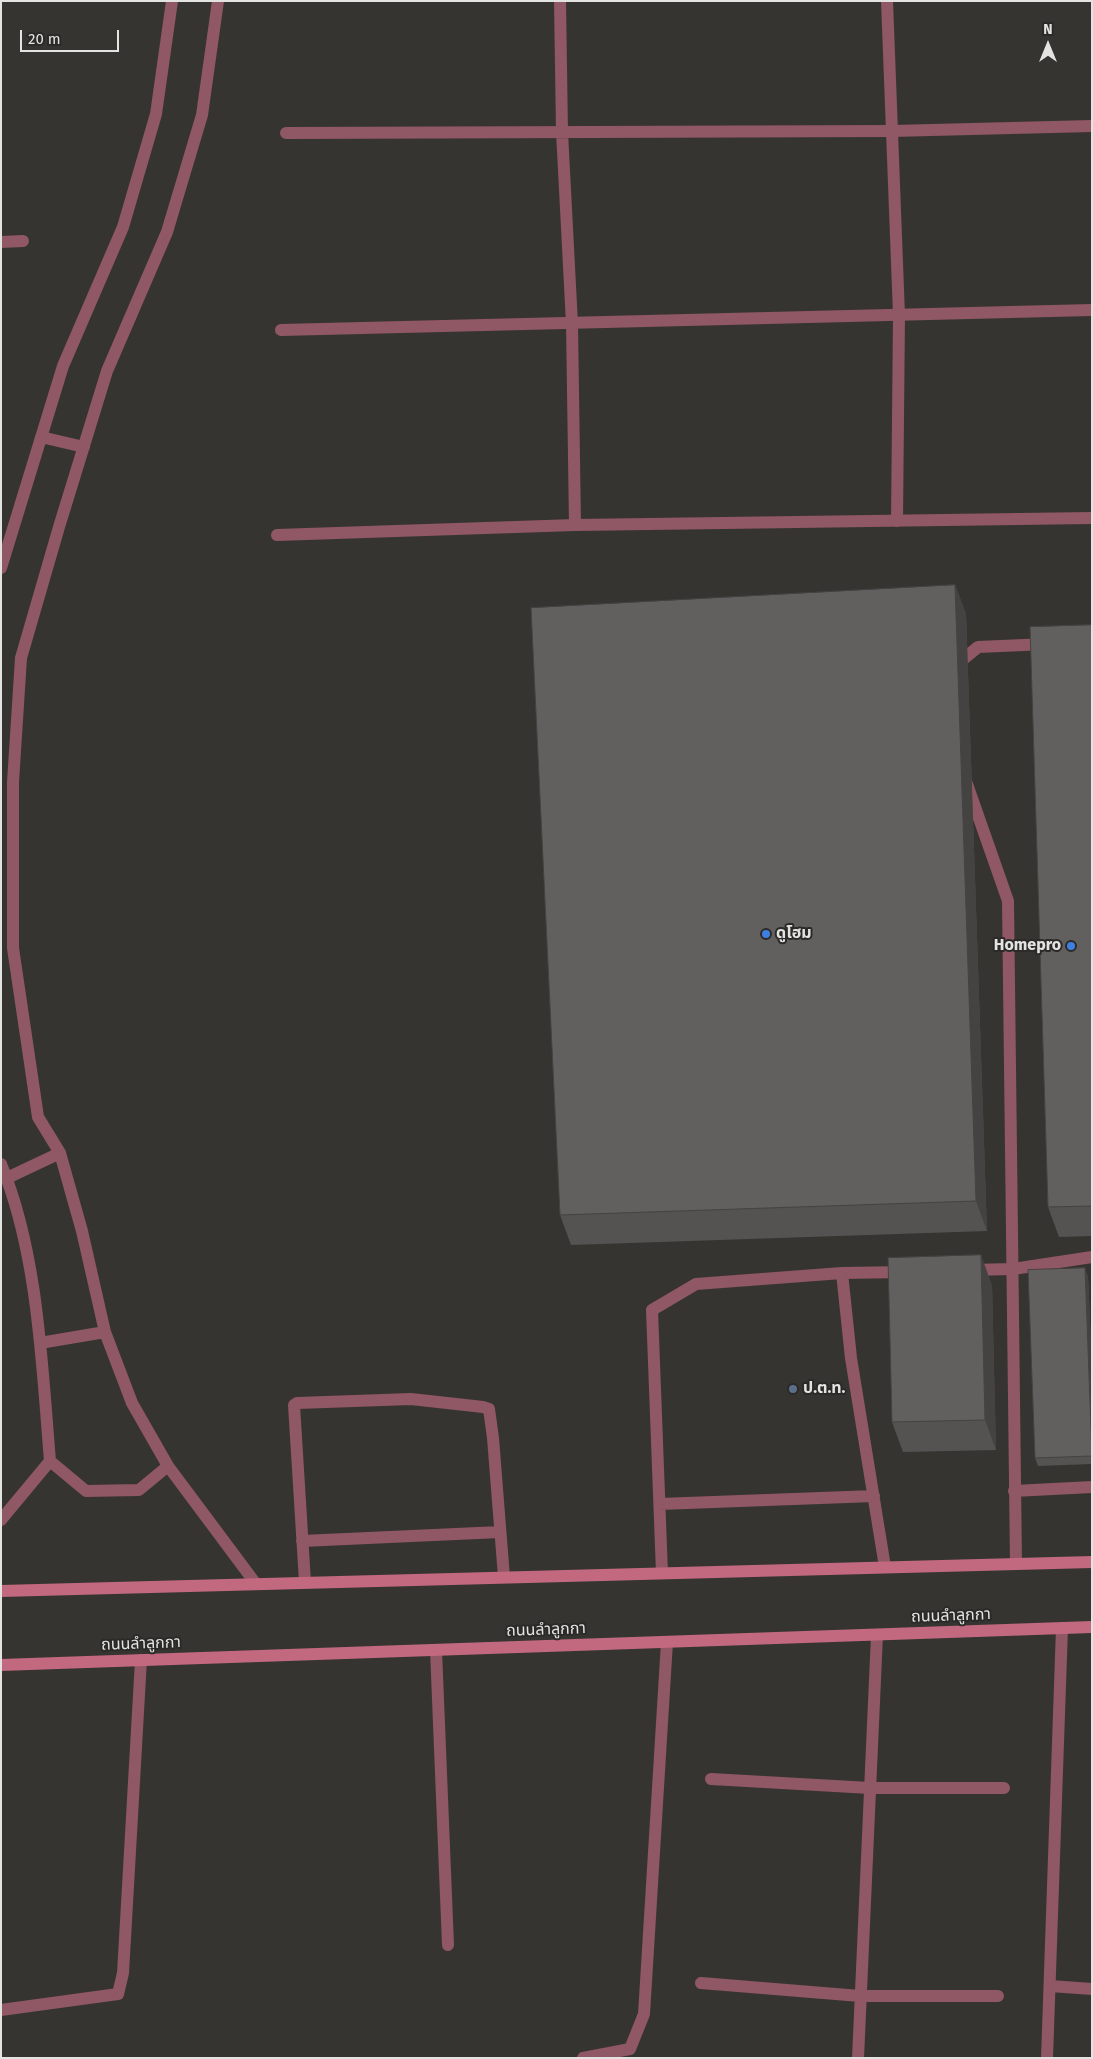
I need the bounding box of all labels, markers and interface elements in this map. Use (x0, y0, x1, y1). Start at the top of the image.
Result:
scale bar (22, 20, 121, 52)
north arrow (1023, 20, 1073, 70)
text: N (1043, 21, 1053, 38)
text: 20 m (28, 30, 61, 48)
place label: ดูโฮม (776, 924, 812, 944)
marker: ดูโฮม (760, 928, 772, 940)
place label: Homepro (994, 936, 1061, 956)
marker: Homepro (1065, 940, 1077, 952)
place label: ป.ต.ท. (803, 1379, 845, 1399)
marker: ป.ต.ท. (787, 1383, 799, 1395)
street label: ถนนลำลูกกา (911, 1605, 991, 1627)
street label: ถนนลำลูกกา (506, 1619, 586, 1641)
street label: ถนนลำลูกกา (101, 1633, 181, 1655)

